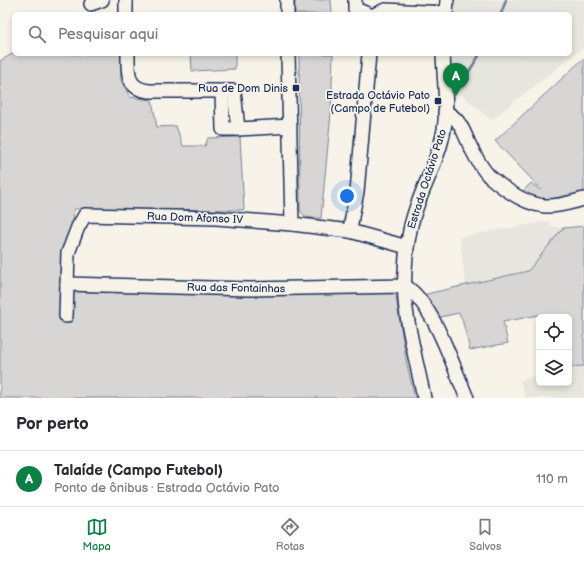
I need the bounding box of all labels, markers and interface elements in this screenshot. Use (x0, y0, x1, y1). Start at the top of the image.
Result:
search box (12, 12, 572, 56)
icon: search (26, 23, 48, 45)
text: Pesquisar aqui (58, 25, 158, 44)
pin: A (443, 63, 469, 96)
place label: Rua de Dom Dinis (198, 82, 289, 95)
marker: Rua de Dom Dinis (291, 83, 301, 93)
place label: Estrada Octávio Pato (Campo de Futebol) (326, 89, 430, 115)
marker: Estrada Octávio Pato (Campo de Futebol) (433, 96, 443, 106)
street label: Estrada Octávio Pato (405, 128, 449, 230)
your location (337, 186, 357, 206)
street label: Rua Dom Afonso IV (147, 210, 244, 226)
street label: Rua das Fontainhas (187, 281, 286, 295)
map controls (536, 314, 572, 386)
button: locate (536, 314, 572, 350)
button: layers (536, 350, 572, 386)
text: Por perto (16, 414, 89, 434)
text: Talaíde (Campo Futebol) (54, 461, 223, 480)
text: A (25, 471, 33, 487)
text: 110 m (536, 471, 568, 487)
text: Ponto de ônibus · Estrada Octávio Pato (54, 480, 279, 496)
tab: Mapa (82, 516, 111, 553)
tab: Rotas (276, 516, 304, 553)
tab: Salvos (469, 516, 502, 553)

